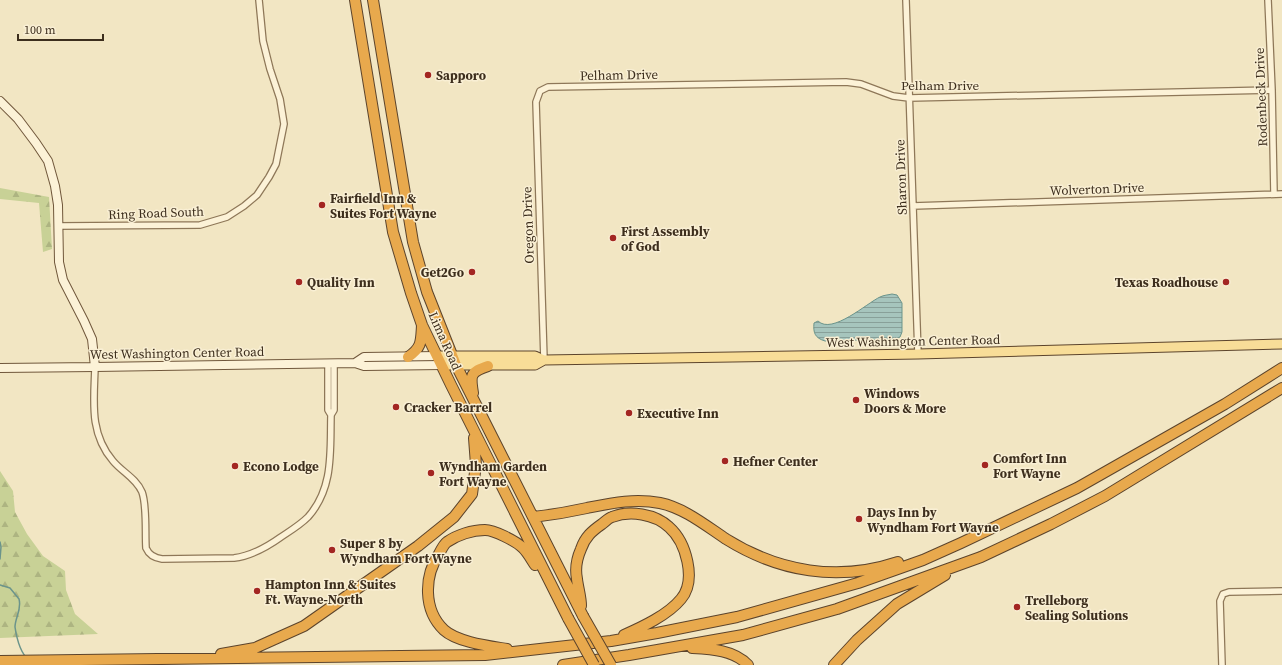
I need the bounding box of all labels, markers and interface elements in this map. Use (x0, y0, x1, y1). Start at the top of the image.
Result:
scale bar (18, 16, 103, 42)
text: 100 m (24, 22, 56, 38)
street label: Rodenbeck Drive (1251, 47, 1271, 147)
street label: Pelham Drive (580, 66, 659, 84)
place label: Sapporo (436, 67, 486, 84)
marker: Sapporo (423, 70, 433, 80)
street label: Pelham Drive (901, 77, 979, 94)
street label: Sharon Drive (891, 139, 911, 215)
street label: Wolverton Drive (1049, 179, 1145, 199)
street label: Oregon Drive (518, 186, 538, 264)
place label: Fairfield Inn & Suites Fort Wayne (330, 190, 437, 222)
marker: Fairfield Inn & Suites Fort Wayne (317, 200, 327, 210)
street label: Ring Road South (108, 203, 204, 223)
place label: First Assembly of God (621, 223, 710, 255)
marker: First Assembly of God (608, 233, 618, 243)
place label: Get2Go (421, 264, 464, 281)
marker: Get2Go (467, 267, 477, 277)
place label: Quality Inn (307, 274, 375, 291)
place label: Texas Roadhouse (1115, 274, 1218, 291)
marker: Quality Inn (294, 277, 304, 287)
marker: Texas Roadhouse (1221, 277, 1231, 287)
street label: Lima Road (425, 309, 466, 374)
street label: West Washington Center Road (826, 331, 1001, 351)
street label: West Washington Center Road (90, 343, 265, 363)
place label: Windows Doors & More (864, 385, 946, 417)
marker: Windows Doors & More (851, 395, 861, 405)
place label: Cracker Barrel (404, 399, 492, 416)
marker: Cracker Barrel (391, 402, 401, 412)
place label: Executive Inn (637, 405, 719, 422)
marker: Executive Inn (624, 408, 634, 418)
place label: Comfort Inn Fort Wayne (993, 450, 1067, 482)
place label: Hefner Center (733, 453, 819, 470)
marker: Hefner Center (720, 456, 730, 466)
place label: Econo Lodge (243, 458, 319, 475)
place label: Wyndham Garden Fort Wayne (439, 458, 547, 490)
marker: Comfort Inn Fort Wayne (980, 460, 990, 470)
marker: Econo Lodge (230, 461, 240, 471)
marker: Wyndham Garden Fort Wayne (426, 468, 436, 478)
place label: Days Inn by Wyndham Fort Wayne (867, 504, 999, 536)
marker: Days Inn by Wyndham Fort Wayne (854, 514, 864, 524)
place label: Super 8 by Wyndham Fort Wayne (340, 535, 472, 567)
marker: Super 8 by Wyndham Fort Wayne (327, 545, 337, 555)
place label: Hampton Inn & Suites Ft. Wayne-North (265, 576, 396, 608)
marker: Hampton Inn & Suites Ft. Wayne-North (252, 586, 262, 596)
place label: Trelleborg Sealing Solutions (1025, 592, 1128, 624)
marker: Trelleborg Sealing Solutions (1012, 602, 1022, 612)

